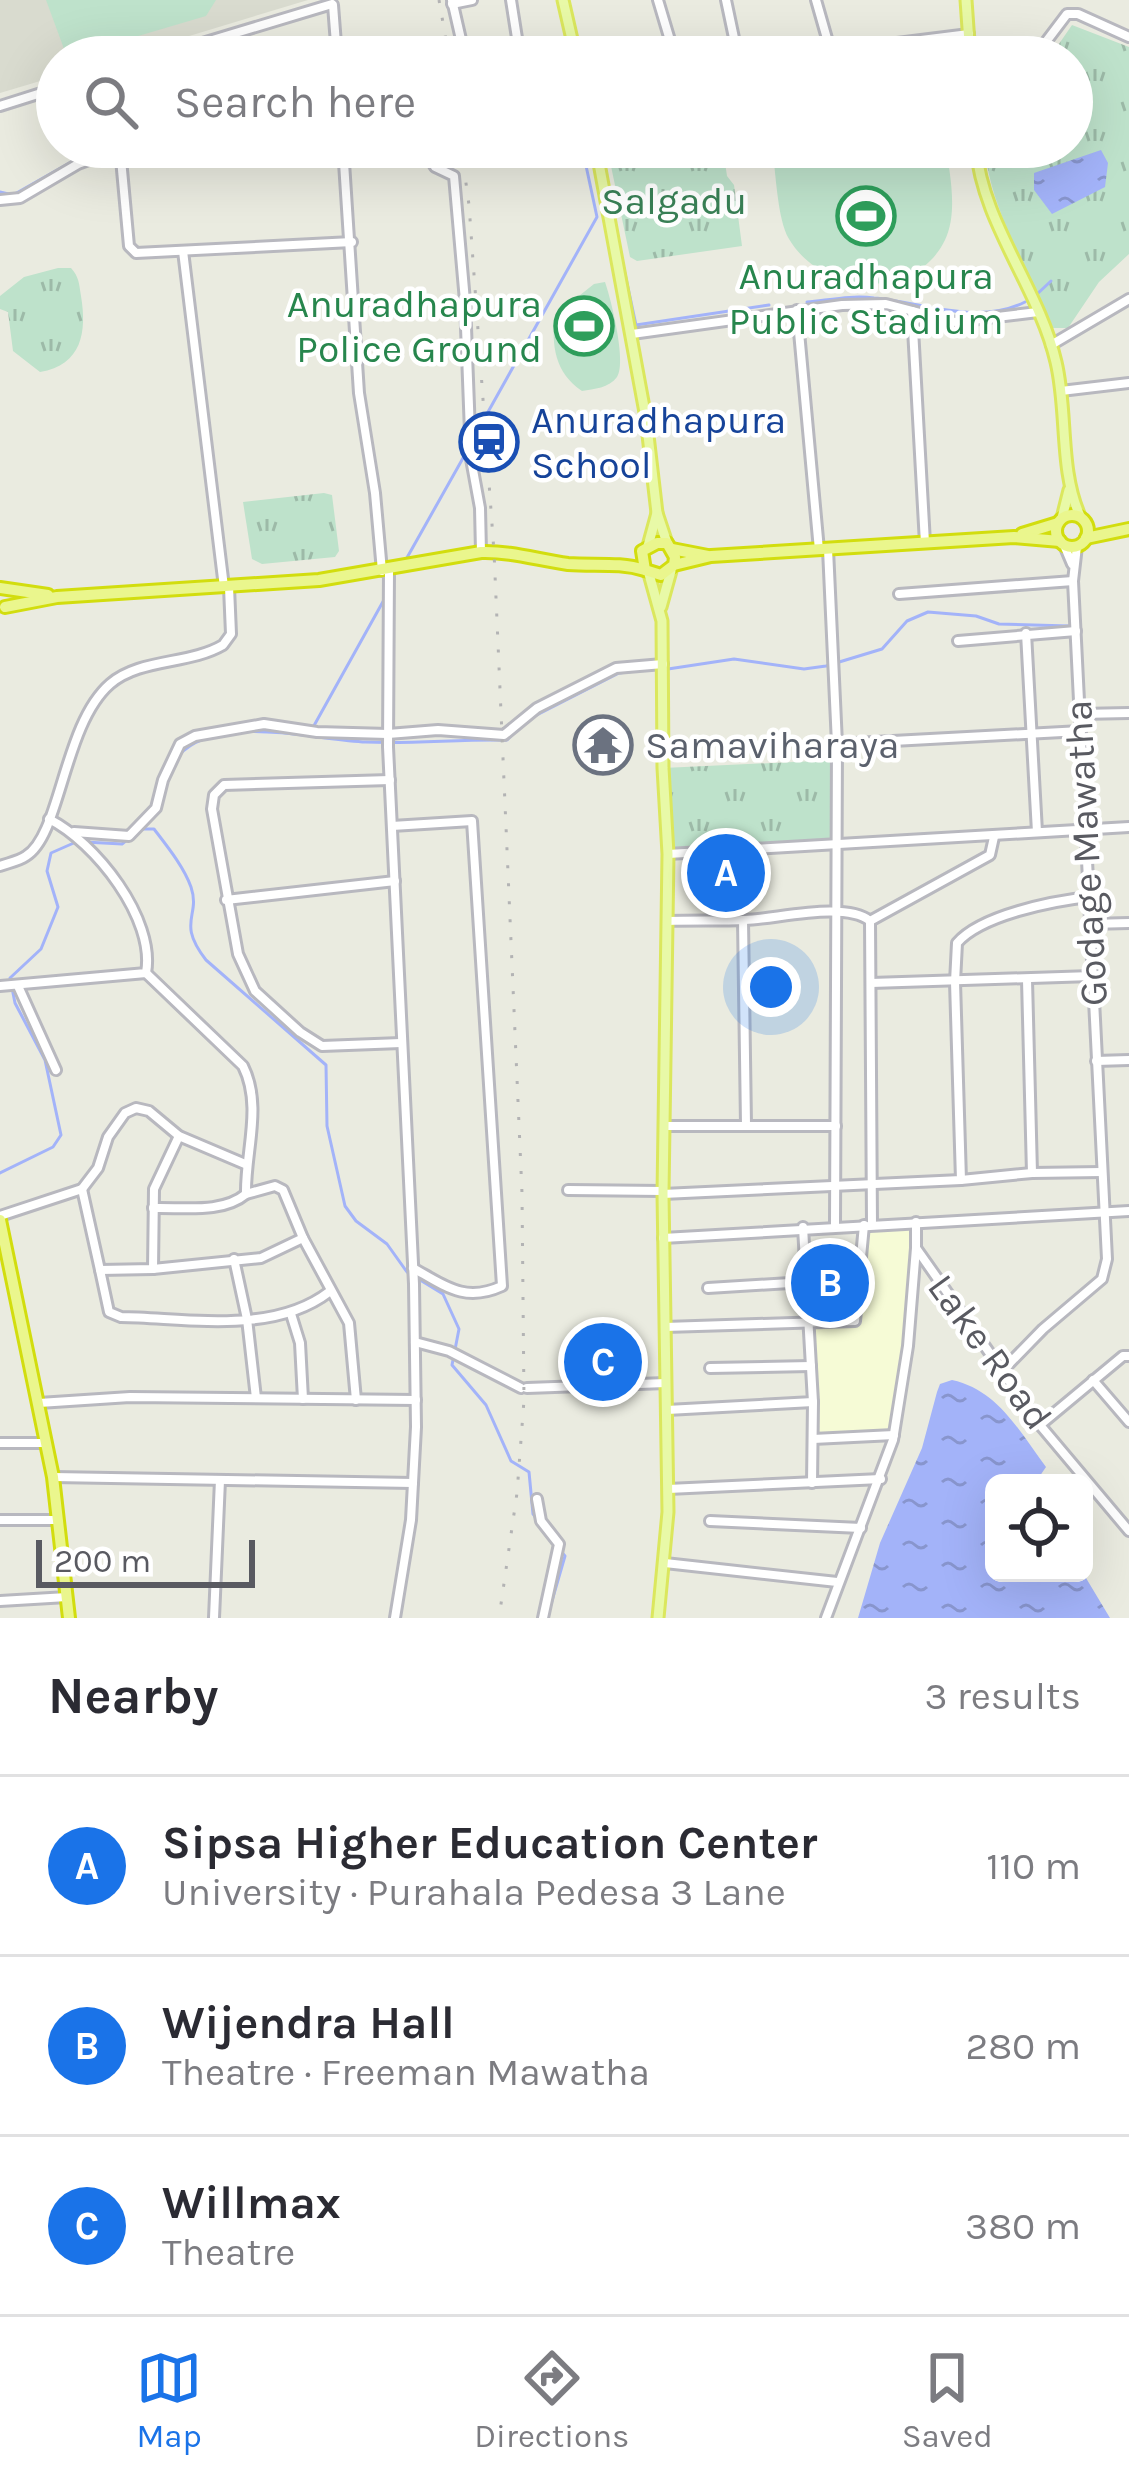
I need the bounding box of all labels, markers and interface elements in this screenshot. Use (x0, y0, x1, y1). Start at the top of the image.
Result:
search box (36, 36, 1093, 168)
icon: search (78, 69, 144, 135)
text: Search here (174, 76, 416, 128)
park label: Salgadu (601, 178, 747, 224)
sports icon: Anuradhapura Public Stadium (835, 185, 897, 247)
place label: Anuradhapura Public Stadium (729, 253, 1003, 344)
place label: Anuradhapura Police Ground (287, 281, 542, 372)
sports icon: Anuradhapura Police Ground (553, 295, 615, 357)
place label: Anuradhapura School (531, 397, 786, 488)
station icon: Anuradhapura School (458, 411, 520, 473)
street label: Godage Mawatha (1055, 699, 1117, 1007)
temple icon: Samaviharaya (572, 714, 634, 776)
place label: Samaviharaya (645, 722, 899, 768)
pin: A (687, 828, 765, 918)
your location (741, 957, 801, 1017)
pin: B (791, 1238, 869, 1328)
street label: Lake Road (918, 1265, 1062, 1439)
pin: C (564, 1317, 642, 1407)
map controls (985, 1474, 1093, 1582)
button: locate (985, 1474, 1093, 1582)
scale bar (36, 1534, 255, 1587)
text: 200 m (54, 1542, 151, 1580)
text: Nearby (48, 1666, 218, 1726)
text: 3 results (924, 1673, 1081, 1719)
text: Sipsa Higher Education Center (162, 1817, 817, 1869)
text: A (75, 1843, 99, 1889)
text: 110 m (986, 1843, 1081, 1889)
text: University · Purahala Pedesa 3 Lane (162, 1869, 786, 1915)
text: Wijendra Hall (162, 1997, 455, 2049)
text: B (74, 2023, 100, 2069)
text: 280 m (966, 2023, 1081, 2069)
text: Theatre · Freeman Mawatha (162, 2049, 650, 2095)
text: Willmax (162, 2177, 341, 2229)
text: C (75, 2203, 99, 2249)
text: 380 m (965, 2203, 1081, 2249)
text: Theatre (162, 2229, 295, 2275)
tab: Map (136, 2345, 202, 2455)
tab: Directions (474, 2345, 629, 2455)
tab: Saved (902, 2345, 993, 2455)

